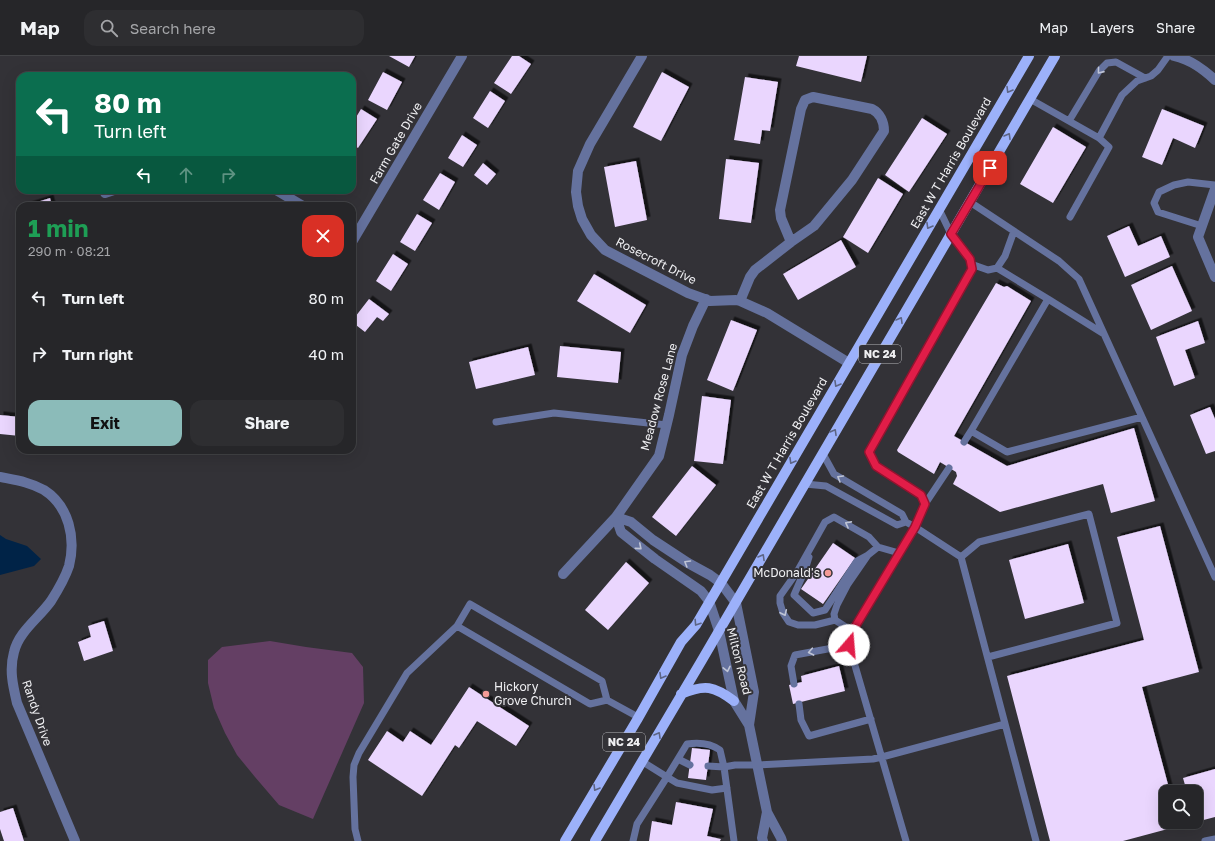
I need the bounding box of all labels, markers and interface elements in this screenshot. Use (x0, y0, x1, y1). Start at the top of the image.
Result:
search box (84, 10, 364, 46)
text: Map (20, 16, 60, 39)
icon: search (98, 17, 120, 39)
text: Search here (130, 19, 216, 37)
text: Map (1039, 19, 1068, 36)
text: Layers (1090, 19, 1134, 36)
text: Share (1156, 19, 1195, 36)
one-way arrow (1098, 67, 1105, 74)
text: 80 m (94, 86, 162, 119)
one-way arrow (1006, 86, 1014, 93)
icon: left (28, 88, 80, 140)
street label: East W T Harris Boulevard (907, 94, 994, 231)
street label: Farm Gate Drive (366, 99, 425, 186)
text: Turn left (94, 120, 167, 142)
one-way arrow (1004, 133, 1011, 140)
pin (973, 151, 1007, 185)
icon: arrive (979, 157, 1001, 179)
icon: left (133, 164, 155, 186)
icon: ahead (175, 164, 197, 186)
icon: right (217, 164, 239, 186)
text: 1 min (28, 213, 88, 242)
button: close (302, 215, 344, 257)
one-way arrow (927, 222, 934, 229)
street label: Rosecroft Drive (613, 234, 699, 287)
text: 290 m · 08:21 (28, 243, 110, 259)
icon: left (28, 287, 50, 309)
text: Turn left (62, 289, 124, 307)
text: 80 m (309, 289, 344, 307)
one-way arrow (896, 317, 903, 324)
street label: Meadow Rose Lane (637, 341, 680, 452)
icon: right (28, 343, 50, 365)
text: Turn right (62, 345, 133, 363)
text: 40 m (309, 345, 344, 363)
road number: NC 24 (859, 345, 901, 363)
street label: East W T Harris Boulevard (743, 374, 830, 511)
one-way arrow (834, 380, 841, 387)
button: Exit (28, 400, 182, 446)
button: Share (190, 400, 344, 446)
one-way arrow (830, 429, 837, 437)
one-way arrow (789, 457, 796, 464)
one-way arrow (837, 475, 844, 482)
one-way arrow (844, 522, 852, 529)
one-way arrow (635, 542, 642, 549)
one-way arrow (758, 554, 765, 561)
one-way arrow (684, 560, 691, 567)
place label: McDonald's (753, 565, 820, 580)
marker: McDonald's (823, 568, 833, 578)
one-way arrow (779, 608, 787, 616)
one-way arrow (694, 619, 701, 626)
position arrow (828, 624, 870, 666)
street label: Milton Road (724, 626, 755, 696)
one-way arrow (808, 647, 814, 656)
one-way arrow (723, 666, 731, 672)
one-way arrow (659, 672, 666, 679)
street label: Randy Drive (19, 678, 56, 748)
place label: Hickory Grove Church (494, 679, 572, 708)
marker: Hickory Grove Church (481, 689, 491, 699)
one-way arrow (653, 732, 661, 739)
road number: NC 24 (603, 733, 645, 751)
one-way arrow (594, 784, 601, 791)
map controls (1159, 785, 1203, 829)
button: search (1159, 785, 1203, 829)

